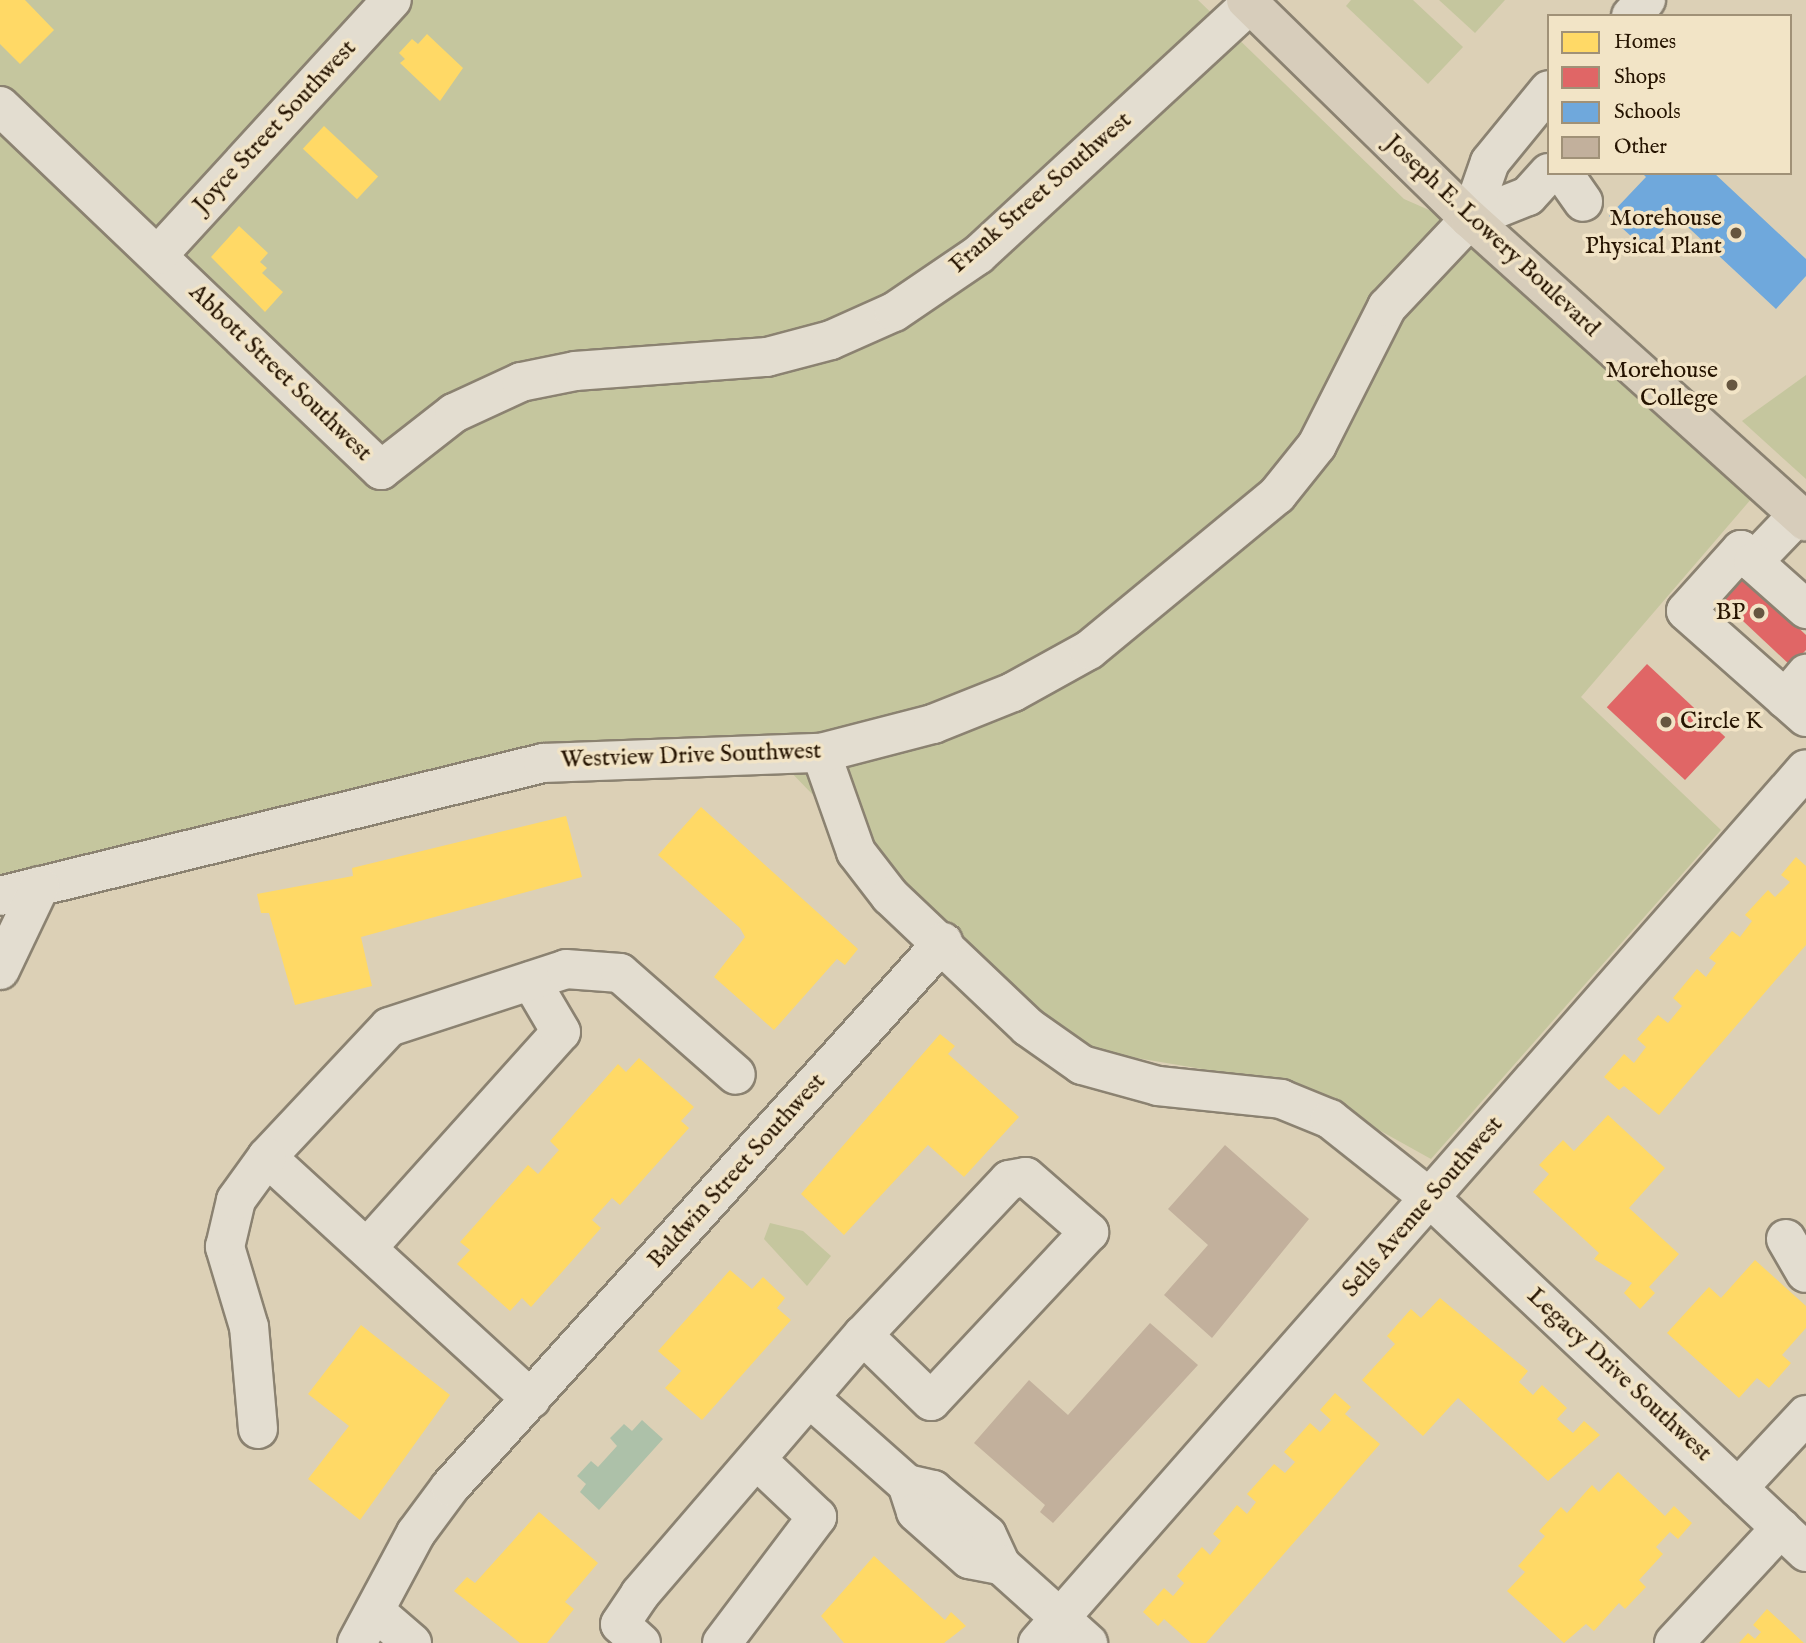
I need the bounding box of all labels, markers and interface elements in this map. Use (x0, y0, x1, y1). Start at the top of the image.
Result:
legend (1547, 14, 1792, 175)
text: Homes (1614, 29, 1676, 56)
street label: Joyce Street Southwest (187, 34, 363, 220)
text: Shops (1614, 64, 1666, 91)
text: Schools (1614, 99, 1681, 126)
street label: Frank Street Southwest (944, 106, 1138, 280)
street label: Joseph E. Lowery Boulevard (1379, 129, 1605, 343)
text: Other (1614, 134, 1667, 161)
place label: Morehouse Physical Plant (1585, 205, 1722, 261)
marker: Morehouse Physical Plant (1728, 225, 1744, 241)
street label: Abbott Street Southwest (183, 278, 377, 468)
place label: Morehouse College (1606, 357, 1718, 413)
marker: Morehouse College (1724, 377, 1740, 393)
place label: BP (1715, 599, 1745, 627)
marker: BP (1751, 605, 1767, 621)
place label: Circle K (1680, 708, 1763, 736)
marker: Circle K (1658, 714, 1674, 730)
street label: Westview Drive Southwest (560, 737, 822, 775)
street label: Baldwin Street Southwest (642, 1068, 832, 1274)
street label: Sells Avenue Southwest (1337, 1111, 1509, 1303)
street label: Legacy Drive Southwest (1521, 1282, 1717, 1468)

